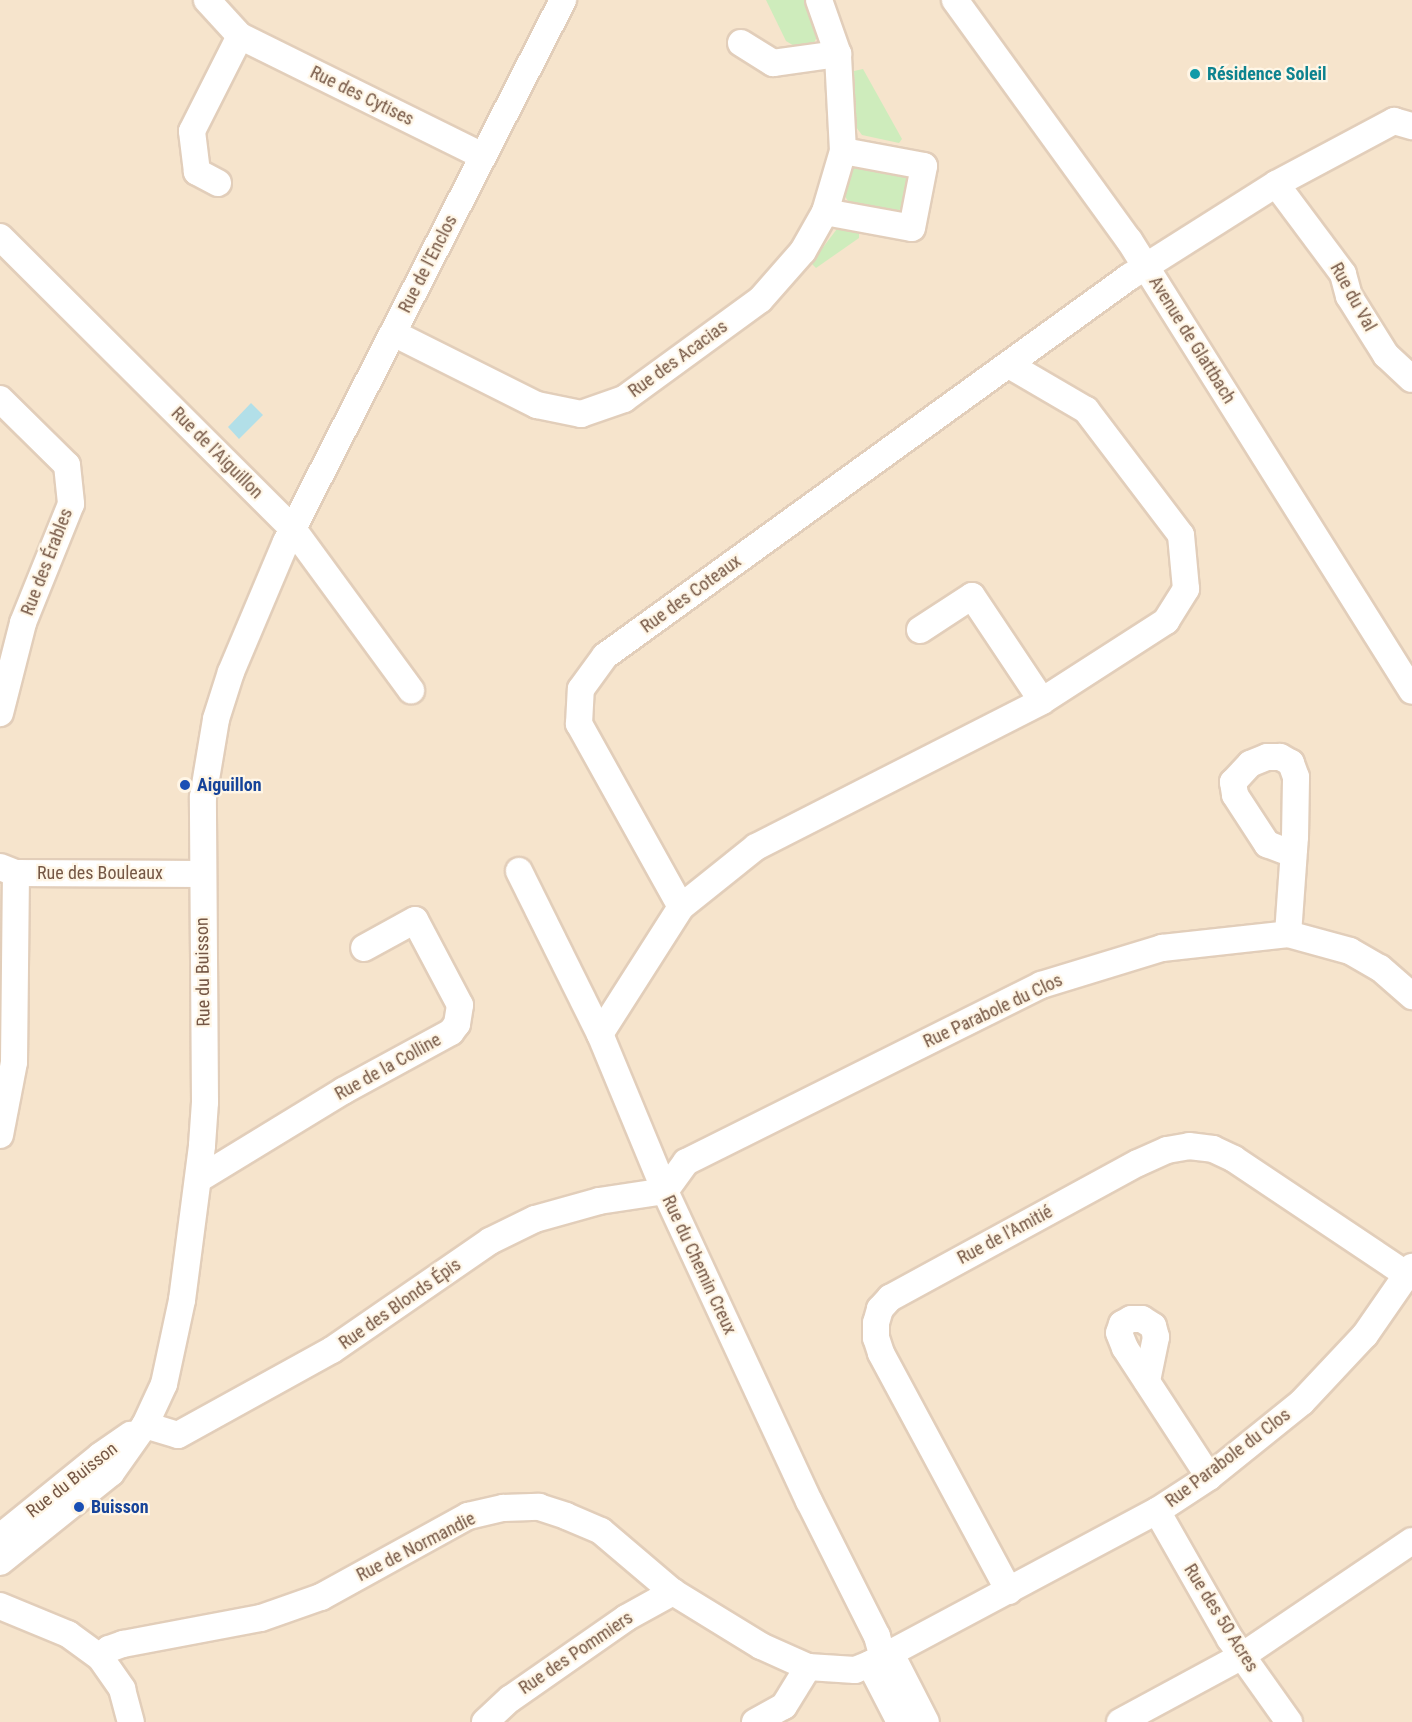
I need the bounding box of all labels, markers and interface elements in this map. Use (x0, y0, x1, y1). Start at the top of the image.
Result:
street label: Rue des Cytises (307, 62, 417, 130)
place label: Résidence Soleil (1207, 63, 1327, 85)
marker: Résidence Soleil (1188, 67, 1202, 81)
street label: Rue de l'Enclos (394, 211, 462, 317)
street label: Rue du Val (1325, 259, 1381, 335)
street label: Avenue de Glattbach (1144, 272, 1240, 408)
street label: Rue des Acacias (624, 316, 732, 402)
street label: Rue de l'Aiguillon (167, 403, 267, 503)
street label: Rue des Érables (17, 505, 77, 619)
street label: Rue des Coteaux (637, 550, 745, 638)
place label: Aiguillon (197, 774, 262, 796)
marker: Aiguillon (178, 778, 192, 792)
street label: Rue des Bouleaux (37, 862, 163, 884)
street label: Rue du Buisson (191, 917, 215, 1027)
street label: Rue Parabole du Clos (920, 969, 1066, 1053)
street label: Rue de la Colline (331, 1029, 445, 1105)
street label: Rue du Chemin Creux (657, 1192, 741, 1338)
street label: Rue de l'Amitié (954, 1201, 1056, 1269)
street label: Rue des Blonds Épis (335, 1254, 465, 1354)
street label: Rue Parabole du Clos (1161, 1404, 1295, 1512)
street label: Rue du Buisson (22, 1438, 122, 1522)
place label: Buisson (91, 1496, 149, 1518)
marker: Buisson (72, 1500, 86, 1514)
street label: Rue de Normandie (353, 1508, 479, 1586)
street label: Rue des 50 Acres (1179, 1560, 1263, 1676)
street label: Rue des Pommiers (515, 1607, 637, 1699)

